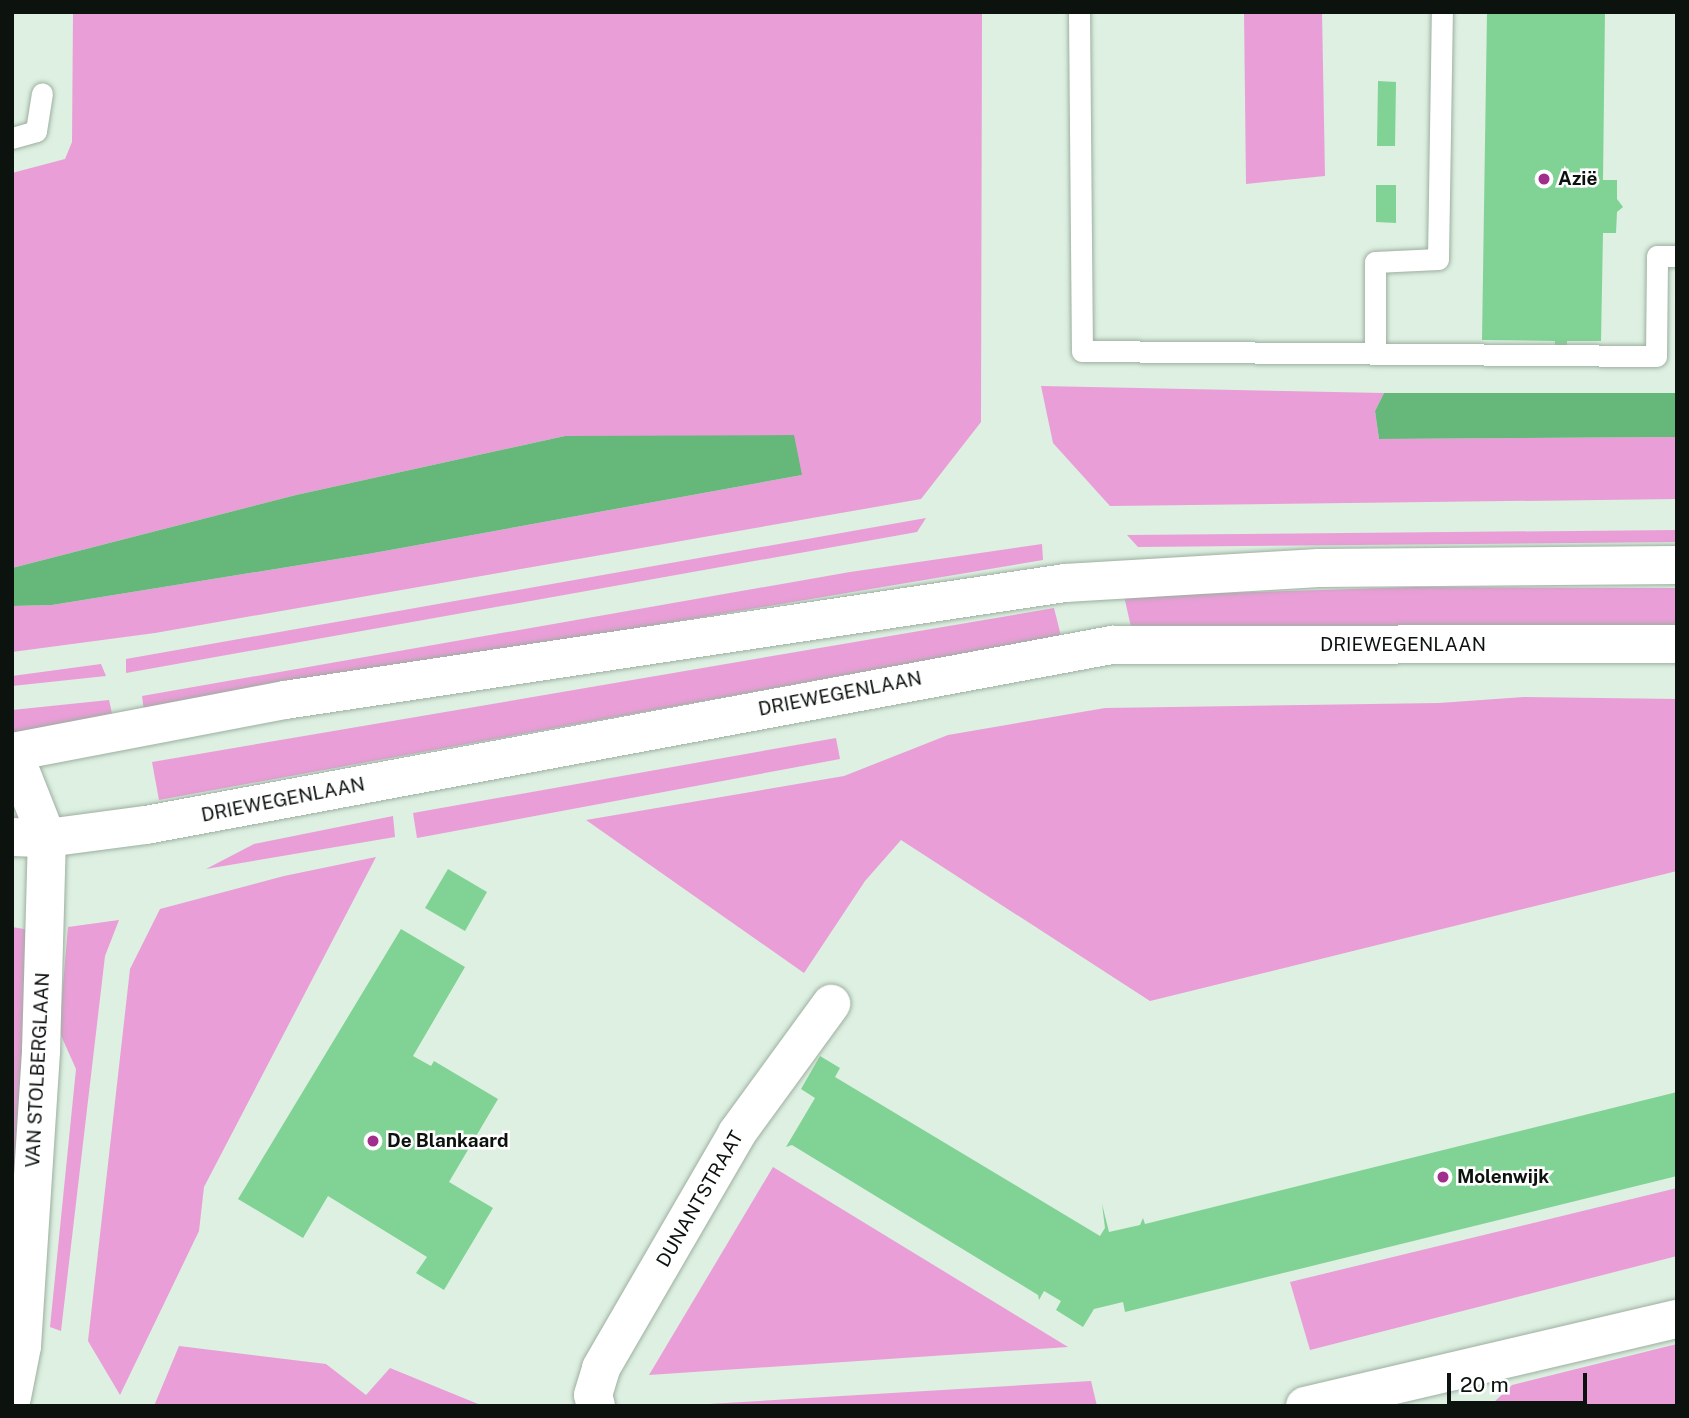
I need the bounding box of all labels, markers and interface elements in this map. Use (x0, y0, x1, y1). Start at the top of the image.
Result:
place label: Azië (1558, 168, 1597, 190)
marker: Azië (1536, 171, 1552, 187)
street label: DRIEWEGENLAAN (1320, 634, 1486, 656)
street label: DRIEWEGENLAAN (756, 667, 924, 721)
street label: DRIEWEGENLAAN (199, 773, 367, 827)
street label: VAN STOLBERGLAAN (21, 972, 55, 1168)
street label: DUNANTSTRAAT (652, 1127, 748, 1271)
place label: De Blankaard (387, 1130, 509, 1152)
marker: De Blankaard (365, 1133, 381, 1149)
place label: Molenwijk (1457, 1166, 1549, 1188)
marker: Molenwijk (1435, 1169, 1451, 1185)
scale bar (1451, 1358, 1591, 1402)
text: 20 m (1460, 1372, 1509, 1397)

